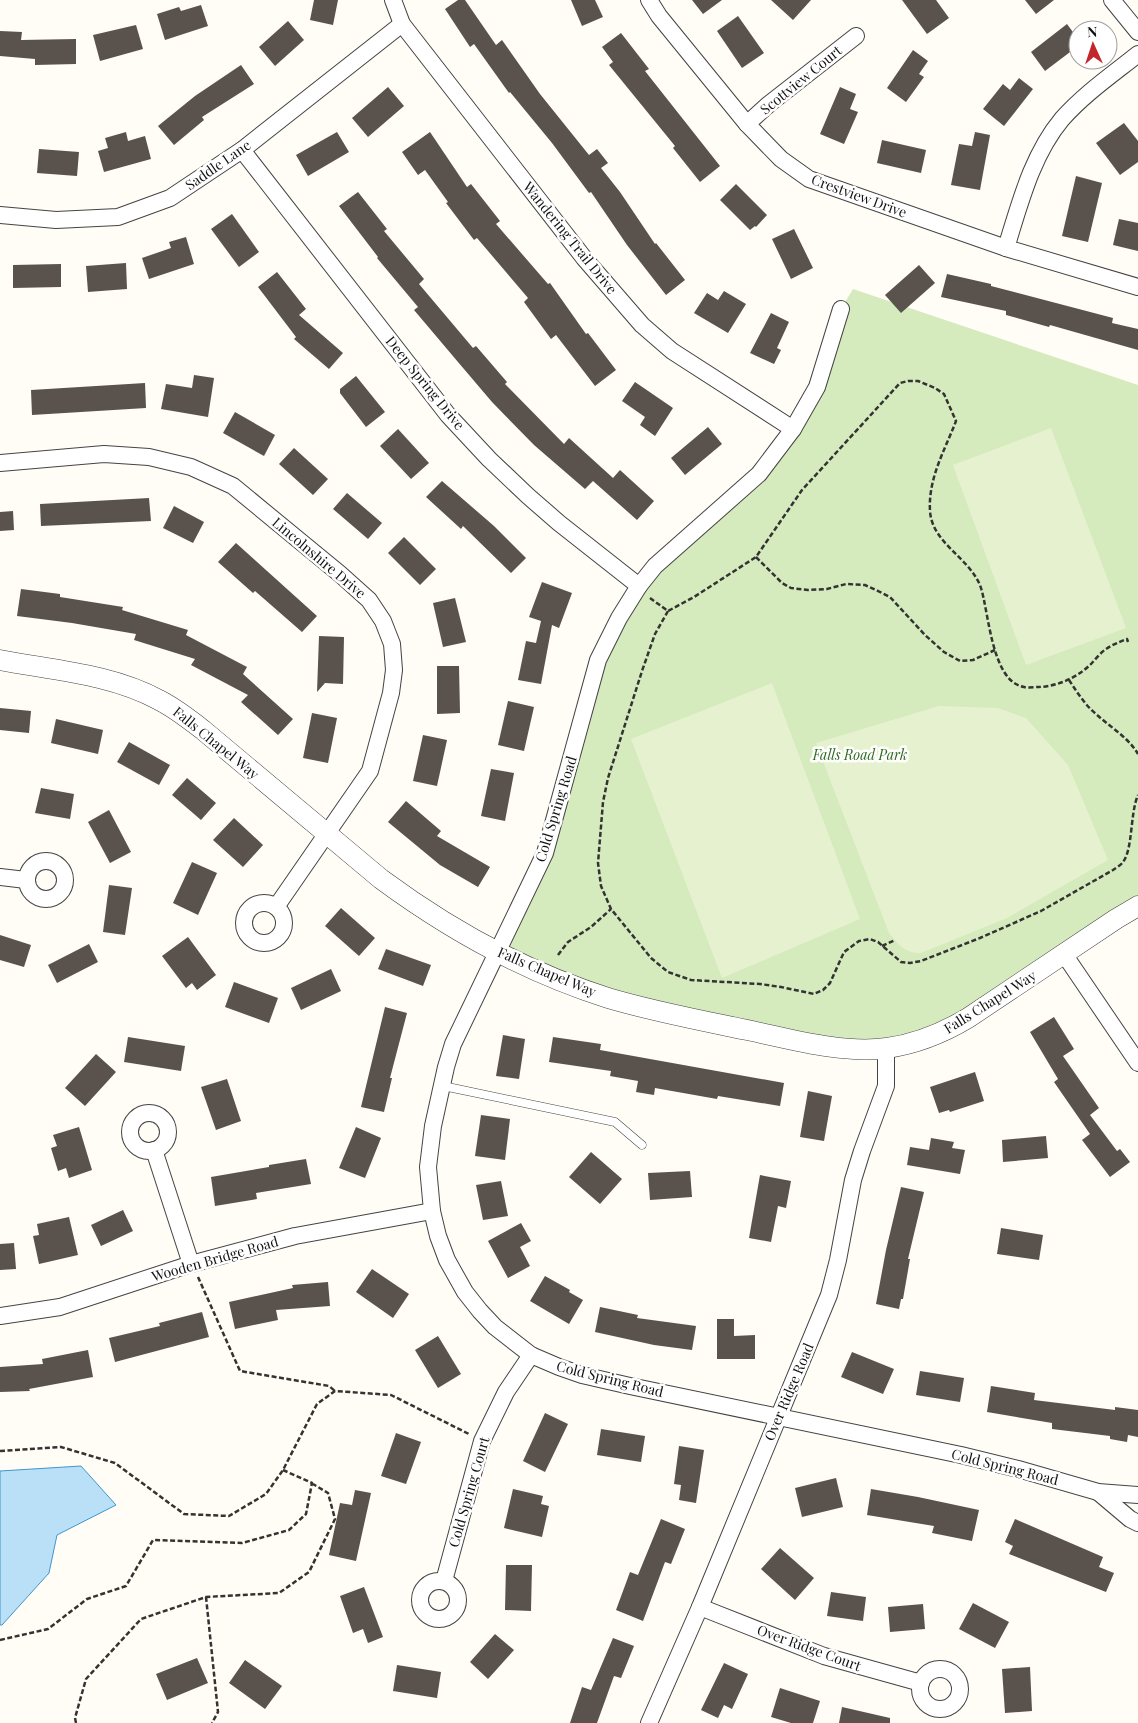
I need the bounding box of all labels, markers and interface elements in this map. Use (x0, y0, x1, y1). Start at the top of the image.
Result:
north arrow (1068, 20, 1118, 70)
text: N (1087, 22, 1098, 41)
street label: Scottview Court (756, 40, 846, 118)
street label: Saddle Lane (181, 135, 254, 194)
street label: Crestview Drive (809, 169, 909, 222)
street label: Wandering Trail Drive (519, 177, 622, 298)
street label: Deep Spring Drive (382, 332, 469, 433)
street label: Lincolnshire Drive (268, 513, 370, 602)
street label: Falls Chapel Way (169, 702, 263, 783)
park label: Falls Road Park (812, 745, 907, 764)
street label: Cold Spring Road (530, 754, 581, 864)
street label: Falls Chapel Way (495, 942, 599, 1001)
street label: Falls Chapel Way (940, 966, 1040, 1038)
street label: Wooden Bridge Road (148, 1231, 280, 1286)
street label: Over Ridge Road (759, 1340, 818, 1444)
street label: Cold Spring Road (555, 1356, 666, 1401)
street label: Cold Spring Court (444, 1433, 494, 1549)
street label: Cold Spring Road (950, 1444, 1061, 1489)
street label: Over Ridge Court (755, 1620, 865, 1676)

